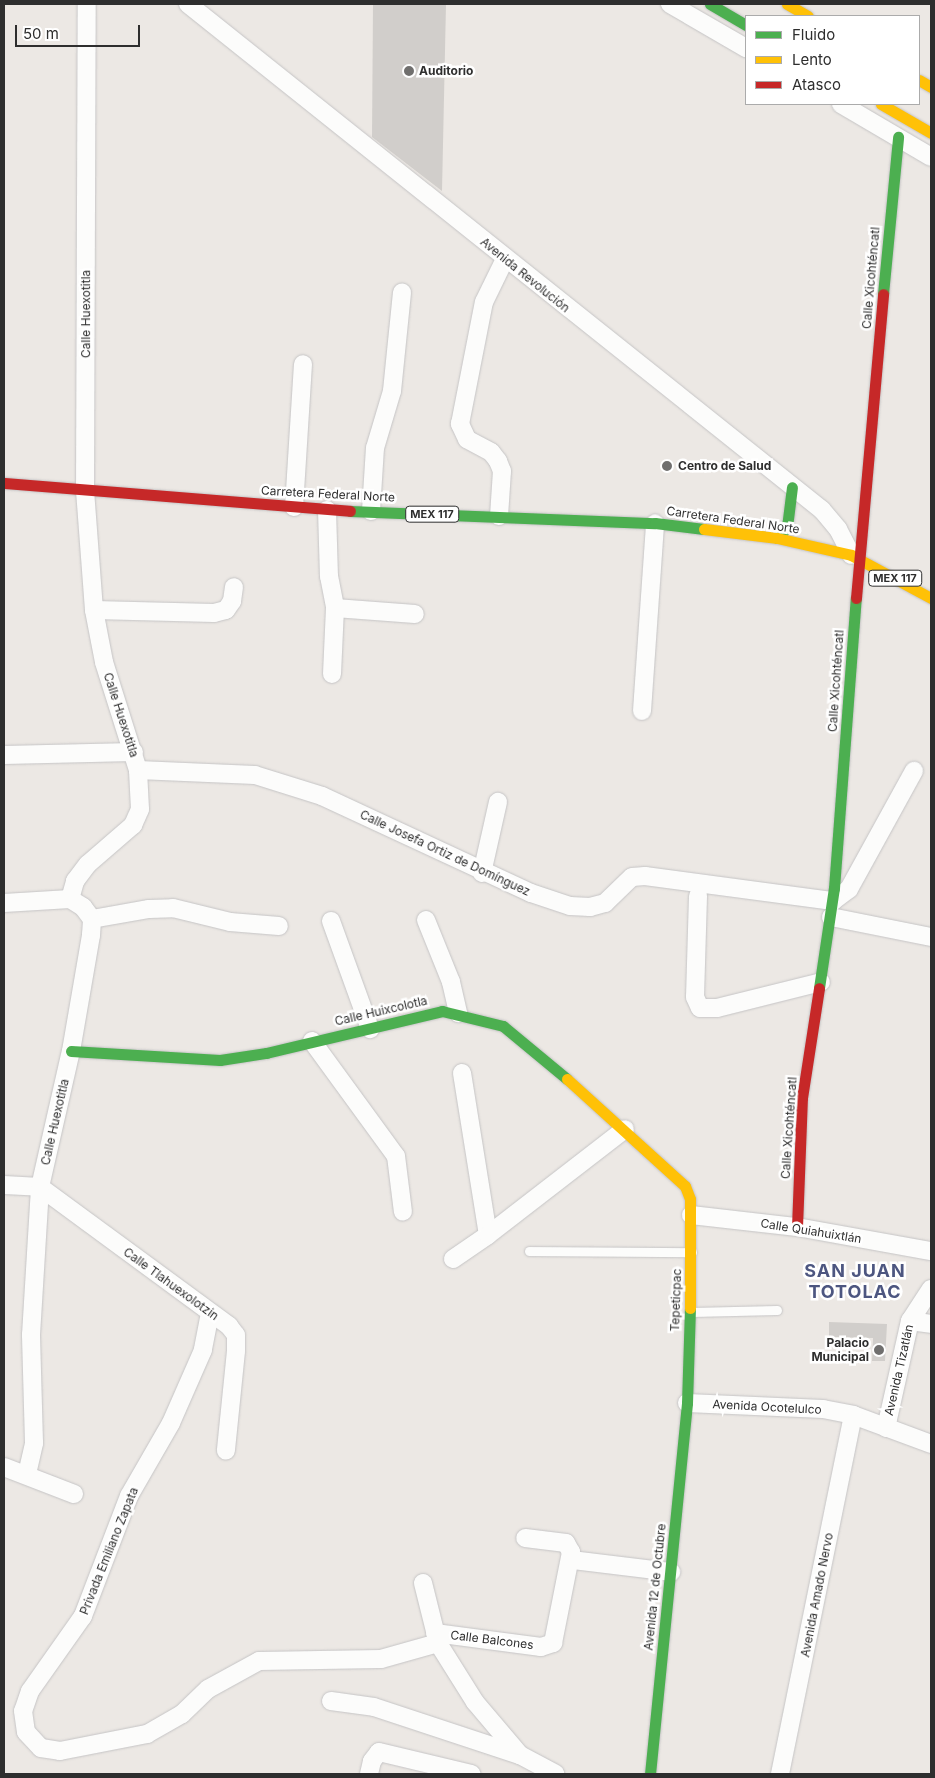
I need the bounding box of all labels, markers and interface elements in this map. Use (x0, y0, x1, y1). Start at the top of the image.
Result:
scale bar (18, 15, 142, 47)
legend (745, 15, 920, 105)
text: 50 m (23, 24, 59, 43)
text: Fluido (792, 25, 835, 44)
text: Lento (792, 50, 832, 69)
place label: Auditorio (419, 64, 473, 78)
marker: Auditorio (403, 65, 415, 77)
text: Atasco (792, 75, 841, 94)
street label: Calle Xicohténcatl (859, 226, 883, 330)
street label: Avenida Revolución (478, 235, 572, 315)
street label: Calle Huexotitla (79, 270, 93, 358)
marker: Centro de Salud (660, 459, 674, 473)
place label: Centro de Salud (678, 459, 771, 473)
street label: Carretera Federal Norte (261, 483, 395, 505)
street label: Carretera Federal Norte (666, 504, 800, 536)
road number: MEX 117 (404, 506, 460, 522)
road number: MEX 117 (868, 570, 922, 586)
street label: Calle Xicohténcatl (825, 629, 847, 733)
street label: Calle Huexotitla (101, 671, 141, 759)
street label: Calle Josefa Ortiz de Domínguez (358, 807, 532, 899)
street label: Calle Huixcolotla (333, 993, 429, 1029)
street label: Calle Xicohténcatl (778, 1076, 800, 1180)
street label: Calle Huexotitla (38, 1077, 72, 1167)
street label: Calle Quiahuixtlán (759, 1216, 863, 1246)
street label: Calle Tlahuexolotzin (121, 1245, 221, 1323)
district label: SAN JUAN TOTOLAC (803, 1261, 907, 1304)
street label: Tepeticpac (668, 1268, 684, 1332)
street label: Avenida Tizatlán (882, 1323, 916, 1417)
place label: Palacio Municipal (811, 1336, 869, 1364)
marker: Palacio Municipal (873, 1344, 885, 1356)
street label: Avenida Ocotelulco (712, 1397, 822, 1417)
street label: Privada Emiliano Zapata (77, 1485, 141, 1617)
street label: Avenida 12 de Octubre (641, 1523, 669, 1651)
street label: Avenida Amado Nervo (798, 1532, 836, 1658)
street label: Calle Balcones (450, 1628, 534, 1652)

